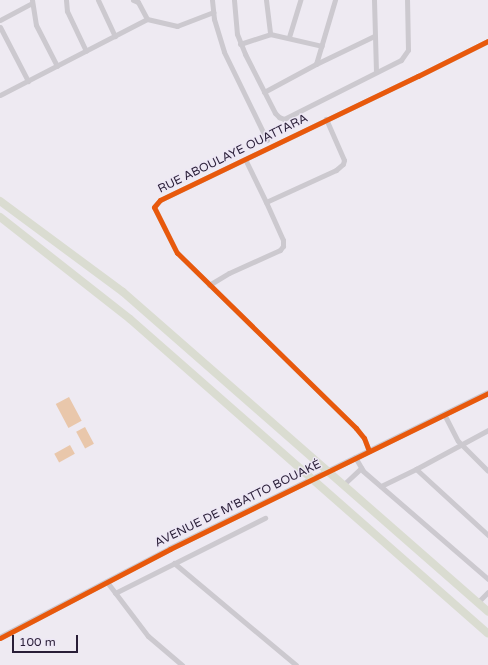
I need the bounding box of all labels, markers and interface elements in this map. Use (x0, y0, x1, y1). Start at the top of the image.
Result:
street label: RUE ABOULAYE OUATTARA (156, 111, 310, 197)
street label: AVENUE DE M'BATTO BOUAKÉ (152, 457, 324, 551)
scale bar (14, 627, 80, 653)
text: 100 m (19, 635, 56, 649)

